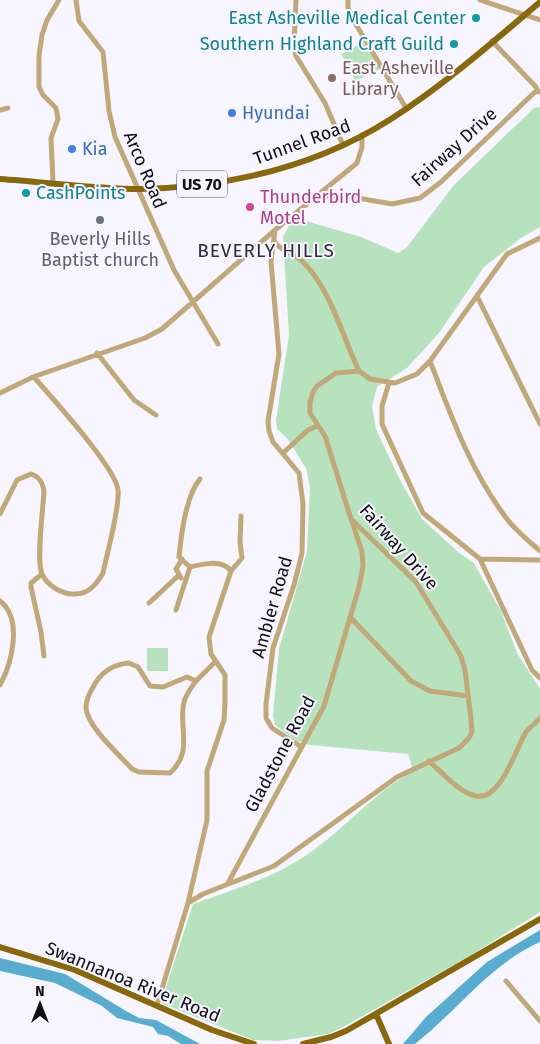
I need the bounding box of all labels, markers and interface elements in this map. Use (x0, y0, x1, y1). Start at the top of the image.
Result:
place label: East Asheville Medical Center (229, 7, 466, 29)
marker: East Asheville Medical Center (470, 12, 482, 24)
place label: Southern Highland Craft Guild (200, 33, 444, 55)
marker: Southern Highland Craft Guild (448, 38, 460, 50)
place label: East Asheville Library (342, 57, 454, 100)
marker: East Asheville Library (326, 72, 338, 84)
place label: Hyundai (242, 102, 310, 124)
street label: Fairway Drive (407, 103, 501, 191)
marker: Hyundai (226, 107, 238, 119)
street label: Tunnel Road (251, 114, 353, 170)
street label: Arco Road (119, 128, 171, 212)
place label: Kia (82, 138, 107, 160)
marker: Kia (66, 143, 78, 155)
road number: US 70 (177, 170, 227, 198)
place label: CashPoints (36, 182, 125, 204)
place label: Thunderbird Motel (260, 186, 361, 229)
marker: CashPoints (20, 187, 32, 199)
marker: Thunderbird Motel (244, 201, 256, 213)
marker: Beverly Hills Baptist church (94, 214, 106, 226)
place label: Beverly Hills Baptist church (41, 228, 159, 271)
district label: BEVERLY HILLS (197, 239, 335, 262)
street label: Fairway Drive (355, 500, 443, 594)
street label: Ambler Road (247, 554, 297, 660)
street label: Gladstone Road (240, 692, 320, 816)
street label: Swannanoa River Road (42, 937, 224, 1027)
north arrow (15, 979, 65, 1029)
text: N (35, 983, 45, 1000)

